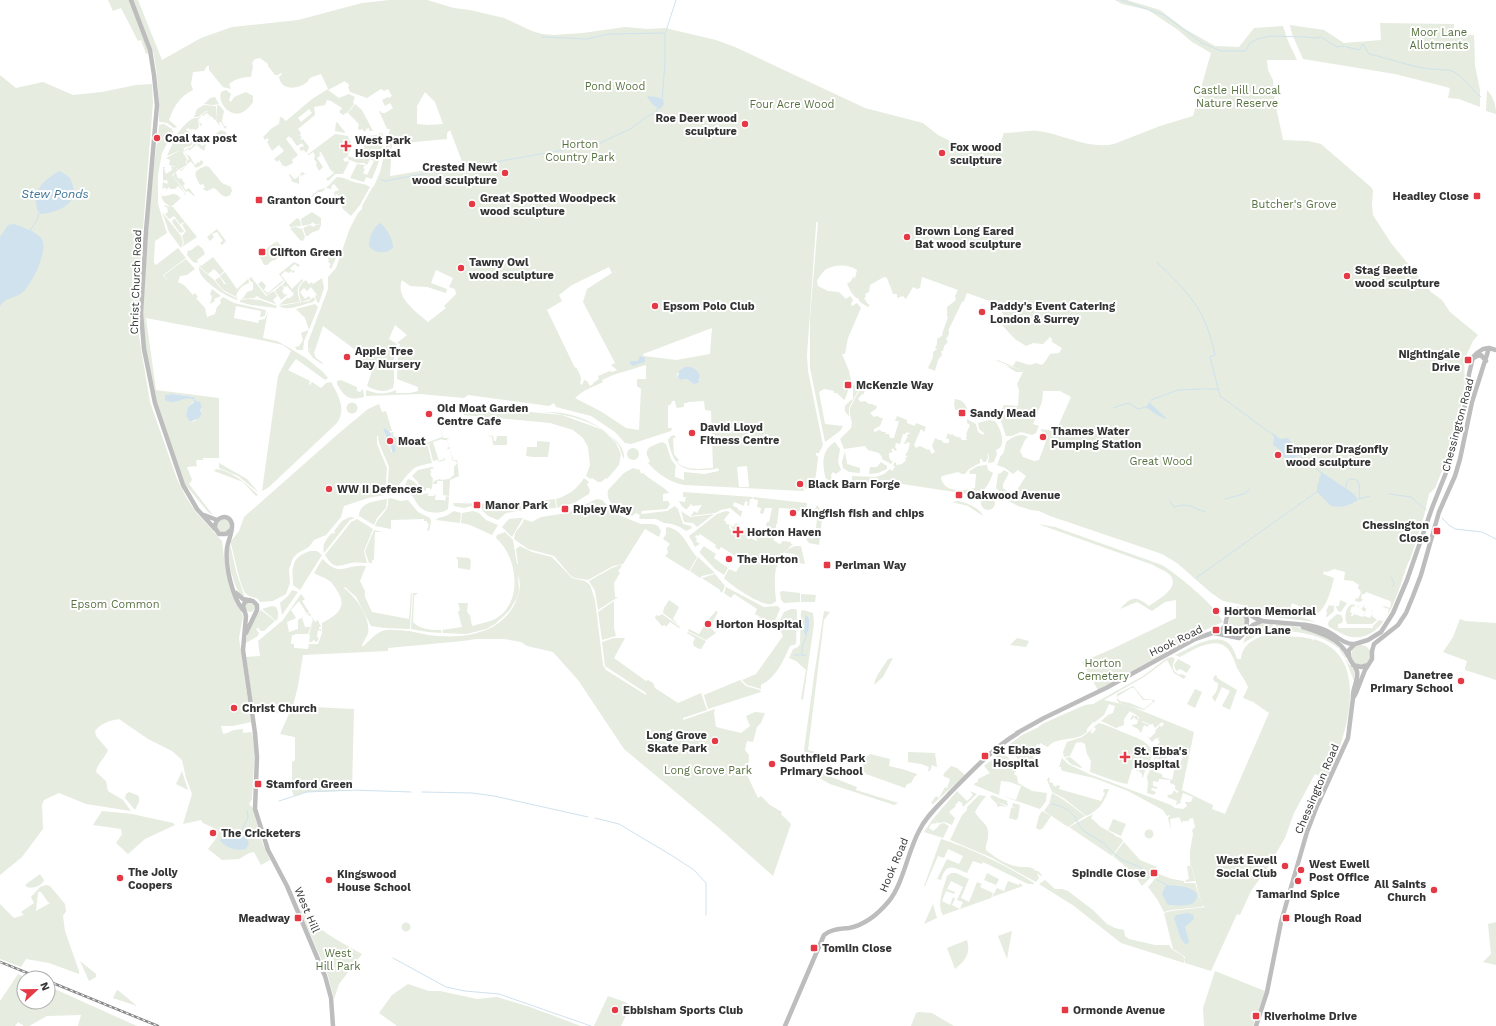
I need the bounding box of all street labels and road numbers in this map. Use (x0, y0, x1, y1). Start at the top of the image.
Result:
street label: Christ Church Road (128, 229, 144, 335)
street label: Chessington Road (1439, 377, 1477, 473)
street label: Hook Road (1147, 622, 1205, 660)
street label: Chessington Road (1292, 742, 1342, 836)
street label: Hook Road (877, 836, 911, 894)
street label: West Hill (292, 885, 323, 935)

